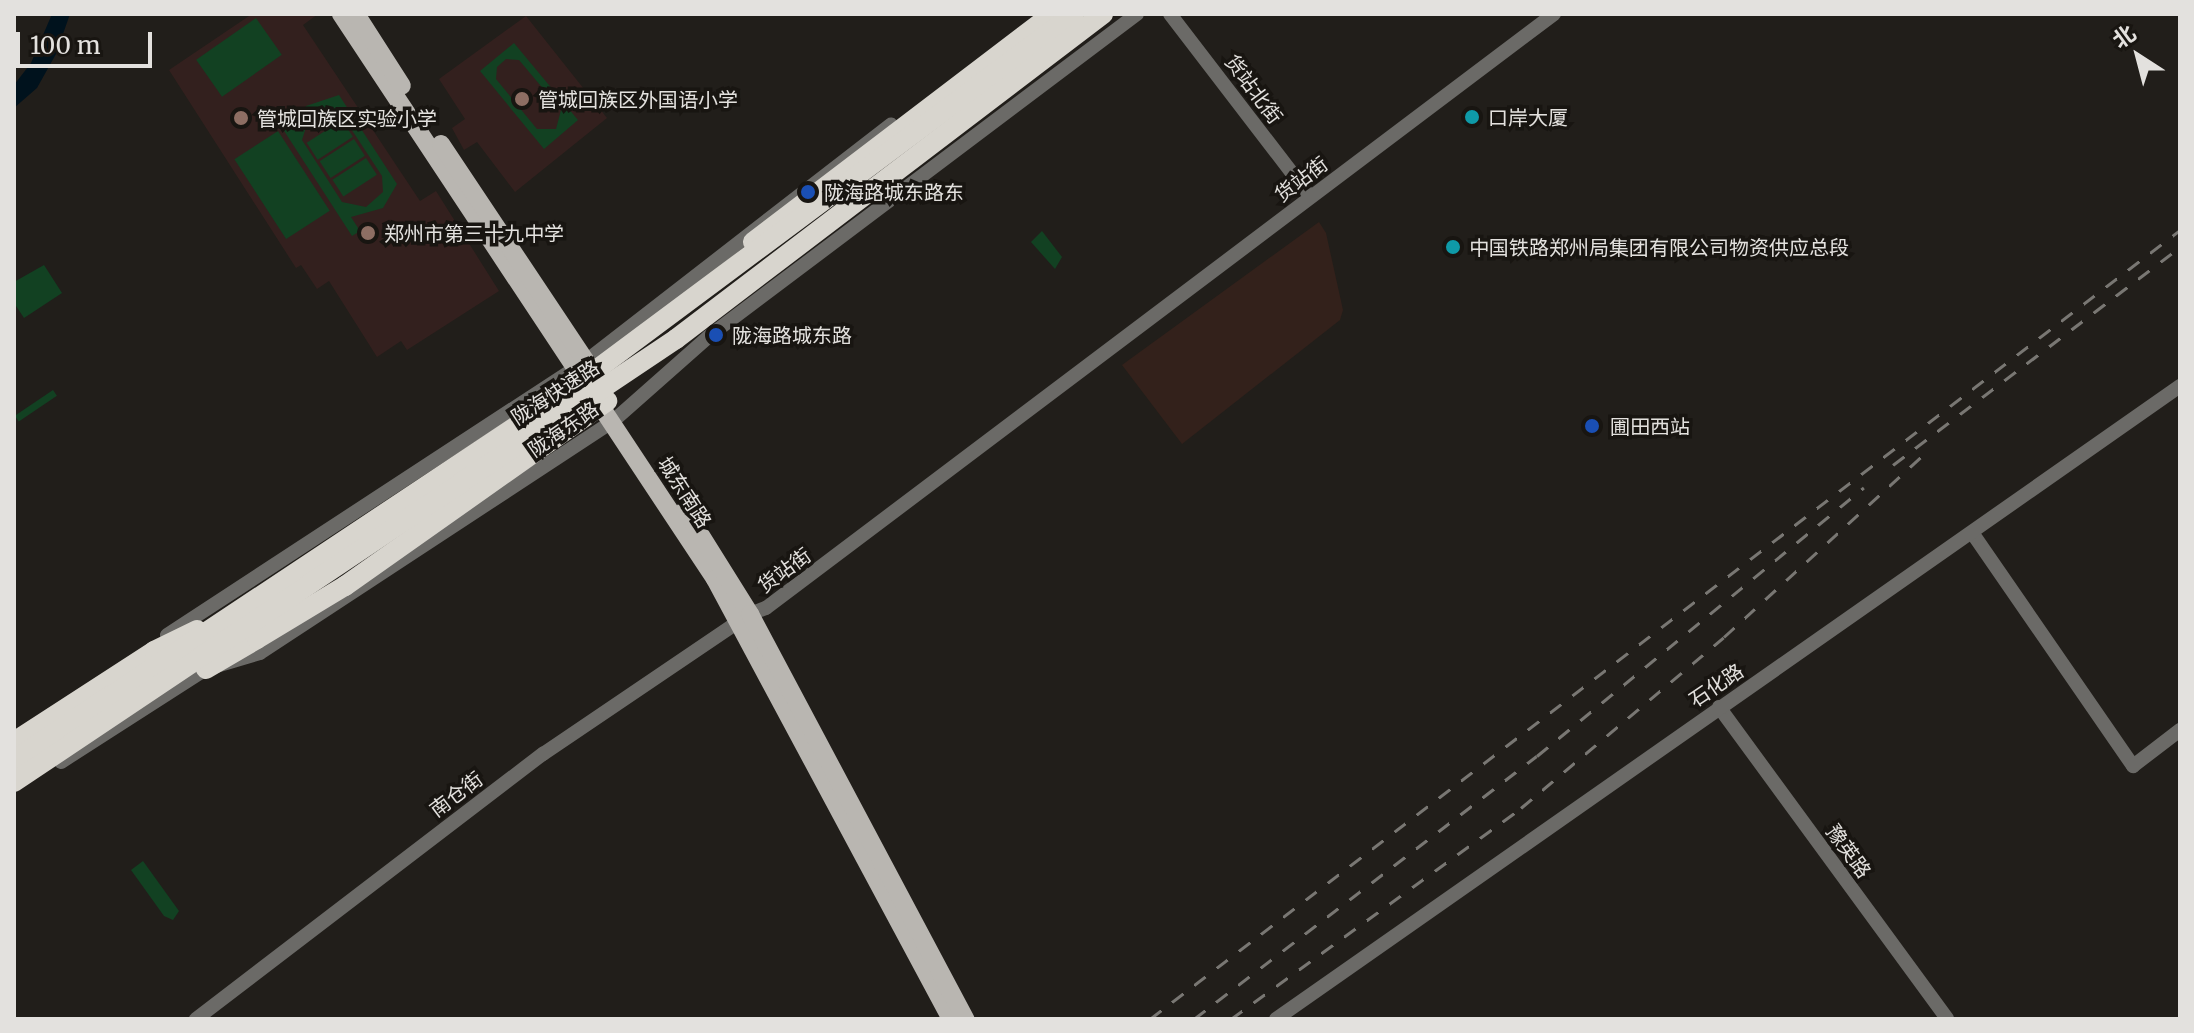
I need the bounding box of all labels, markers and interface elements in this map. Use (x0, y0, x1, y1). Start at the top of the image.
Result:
scale bar (20, 16, 156, 66)
north arrow (2098, 16, 2178, 96)
text: 北 (2107, 19, 2141, 54)
text: 100 m (30, 30, 100, 61)
street label: 货站北街 (1220, 50, 1288, 128)
place label: 管城回族区外国语小学 (538, 87, 738, 111)
marker: 管城回族区外国语小学 (513, 90, 531, 108)
place label: 口岸大厦 (1488, 105, 1568, 129)
place label: 管城回族区实验小学 (257, 106, 437, 130)
marker: 口岸大厦 (1463, 108, 1481, 126)
marker: 管城回族区实验小学 (232, 109, 250, 127)
street label: 货站街 (1270, 151, 1332, 207)
place label: 陇海路城东路东 (824, 180, 964, 204)
marker: 陇海路城东路东 (799, 183, 817, 201)
place label: 郑州市第三十九中学 (384, 221, 564, 245)
marker: 郑州市第三十九中学 (359, 224, 377, 242)
place label: 中国铁路郑州局集团有限公司物资供应总段 (1469, 235, 1849, 259)
marker: 中国铁路郑州局集团有限公司物资供应总段 (1444, 238, 1462, 256)
place label: 陇海路城东路 (732, 323, 852, 347)
marker: 陇海路城东路 (707, 326, 725, 344)
street label: 陇海快速路 (507, 355, 603, 429)
street label: 陇海东路 (523, 396, 603, 462)
place label: 圃田西站 (1610, 414, 1690, 438)
marker: 圃田西站 (1581, 415, 1603, 437)
street label: 城东南路 (653, 452, 717, 532)
street label: 货站街 (753, 543, 815, 597)
street label: 石化路 (1684, 658, 1748, 712)
street label: 南仓街 (425, 766, 487, 822)
street label: 豫英路 (1822, 820, 1876, 882)

